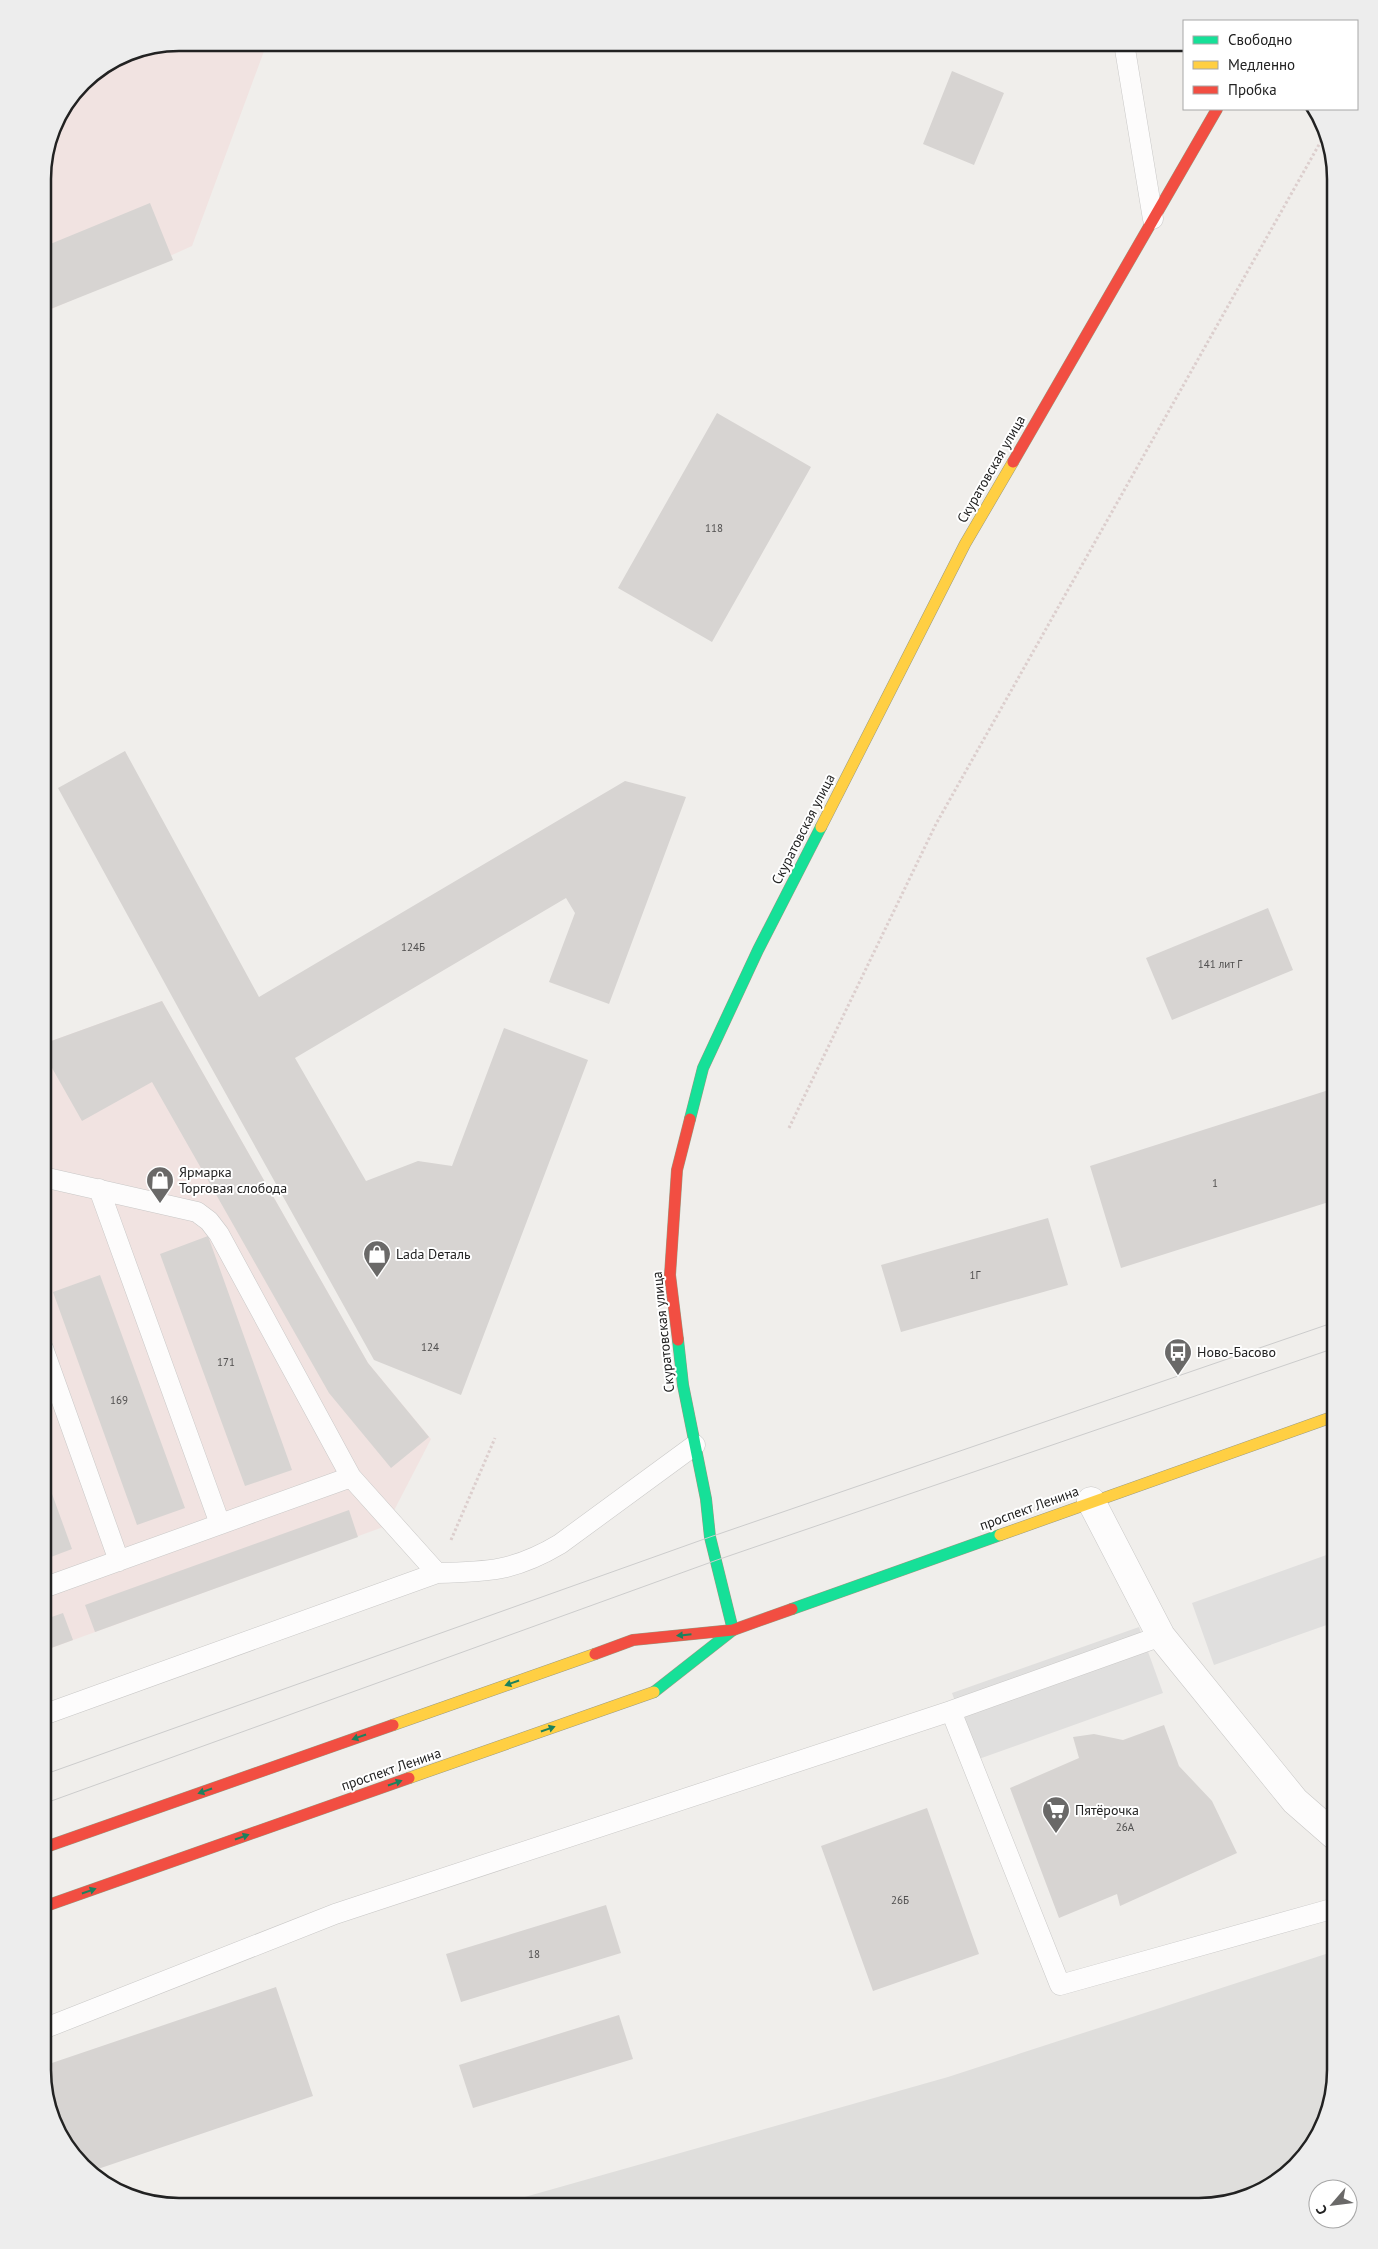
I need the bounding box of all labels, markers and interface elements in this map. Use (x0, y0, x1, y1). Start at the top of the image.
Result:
legend (1183, 20, 1358, 110)
text: Свободно (1228, 30, 1292, 49)
text: Медленно (1228, 55, 1295, 74)
text: Пробка (1228, 80, 1277, 99)
street label: Скуратовская улица (953, 412, 1029, 526)
house number: 118 (705, 521, 723, 535)
street label: Скуратовская улица (767, 771, 839, 887)
house number: 124Б (401, 940, 425, 954)
house number: 141 лит Г (1198, 957, 1243, 971)
place label: Ярмарка Торговая слобода (179, 1163, 287, 1197)
shop icon: Ярмарка Торговая слобода (145, 1165, 175, 1204)
house number: 1 (1212, 1176, 1218, 1190)
shop icon: Lada Dеталь (362, 1239, 392, 1278)
place label: Lada Dеталь (396, 1245, 471, 1263)
house number: 1Г (970, 1268, 982, 1282)
street label: Скуратовская улица (648, 1271, 678, 1393)
bus stop icon: Ново-Басово (1163, 1337, 1193, 1376)
house number: 124 (421, 1340, 439, 1354)
place label: Ново-Басово (1197, 1343, 1276, 1361)
house number: 171 (217, 1355, 235, 1369)
house number: 169 (110, 1393, 128, 1407)
street label: проспект Ленина (977, 1482, 1081, 1534)
one-way arrow (676, 1631, 692, 1639)
one-way arrow (504, 1679, 519, 1687)
one-way arrow (541, 1725, 556, 1732)
one-way arrow (351, 1734, 366, 1741)
street label: проспект Ленина (339, 1743, 443, 1795)
one-way arrow (388, 1779, 403, 1787)
one-way arrow (198, 1787, 213, 1795)
supermarket icon: Пятёрочка (1041, 1795, 1071, 1834)
place label: Пятёрочка (1075, 1801, 1139, 1819)
house number: 26А (1116, 1820, 1135, 1834)
one-way arrow (235, 1833, 250, 1841)
one-way arrow (81, 1887, 96, 1894)
house number: 26Б (891, 1893, 909, 1907)
house number: 18 (528, 1947, 540, 1961)
north arrow (1308, 2179, 1358, 2229)
text: С (1312, 2202, 1331, 2218)

